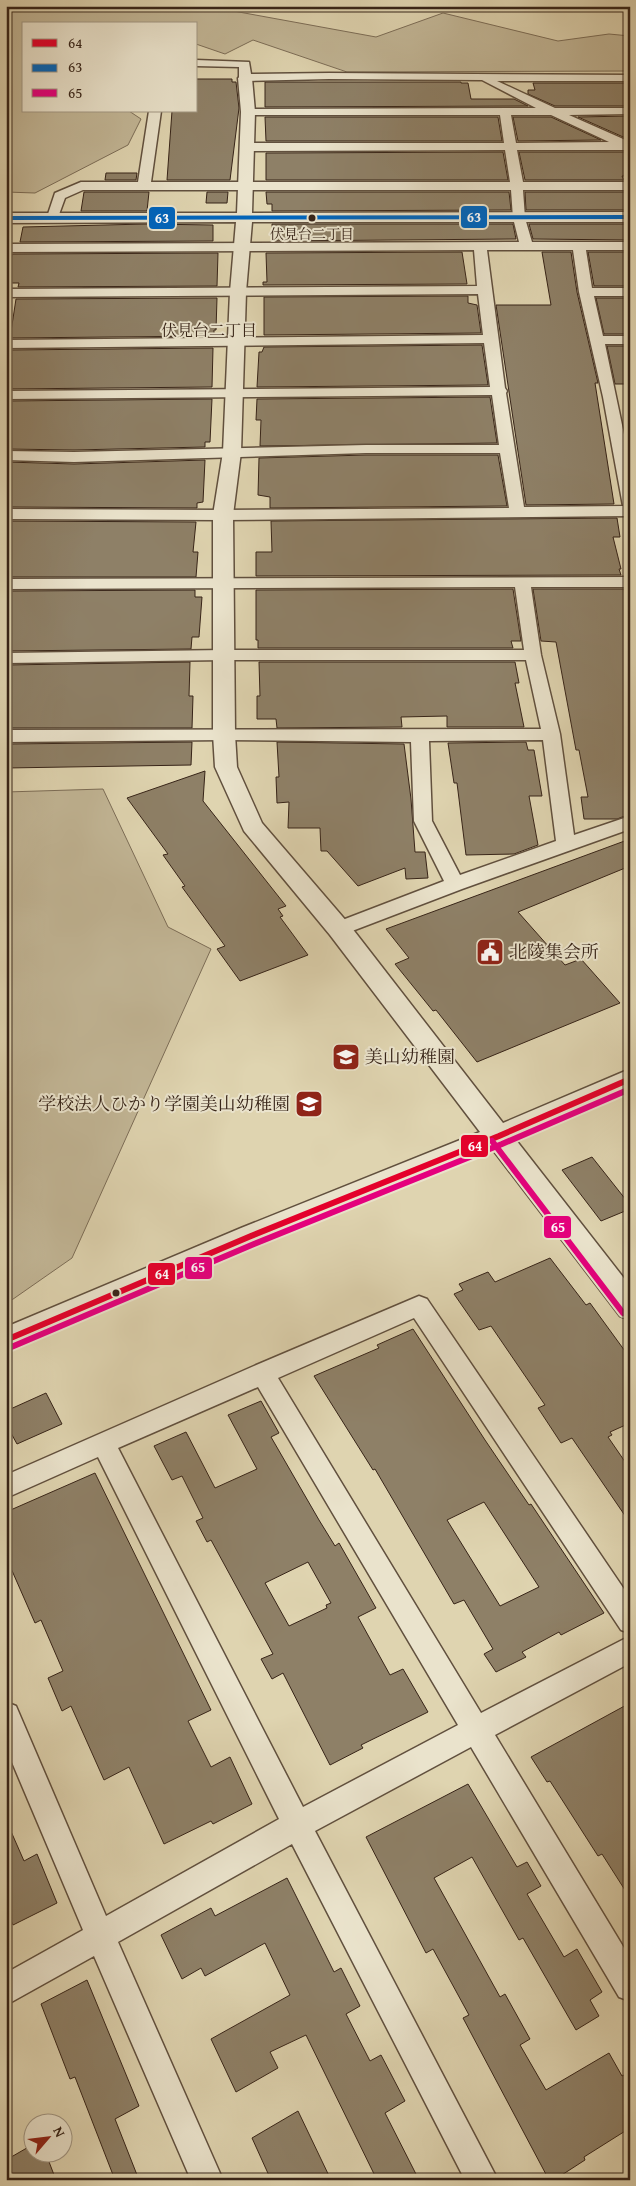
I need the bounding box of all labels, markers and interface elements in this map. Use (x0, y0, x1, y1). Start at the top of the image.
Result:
legend (22, 22, 198, 112)
text: 64 (68, 32, 82, 53)
text: 63 (68, 56, 82, 77)
text: 65 (68, 82, 82, 103)
line badge: 63 (460, 205, 488, 229)
line badge: 63 (148, 206, 176, 230)
text: 63 (467, 207, 481, 227)
text: 63 (155, 208, 169, 228)
marker: 伏見台二丁目 (307, 213, 317, 223)
place label: 伏見台二丁目 (270, 224, 354, 244)
district label: 伏見台二丁目 (161, 318, 257, 342)
public building icon: 北陵集会所 (475, 937, 505, 967)
place label: 北陵集会所 (509, 938, 599, 965)
school or university icon: 美山幼稚園 (331, 1042, 361, 1072)
place label: 美山幼稚園 (365, 1043, 455, 1070)
school or university icon: 学校法人ひかり学園美山幼稚園 (294, 1089, 324, 1119)
place label: 学校法人ひかり学園美山幼稚園 (38, 1090, 290, 1117)
line badge: 64 (460, 1134, 489, 1158)
text: 64 (468, 1136, 482, 1156)
line badge: 65 (543, 1215, 572, 1239)
text: 65 (551, 1217, 565, 1237)
line badge: 65 (184, 1256, 213, 1280)
text: 65 (191, 1257, 205, 1277)
line badge: 64 (147, 1262, 176, 1286)
text: 64 (155, 1264, 169, 1284)
unlabelled marker (111, 1288, 121, 1298)
north arrow (22, 2114, 72, 2164)
text: N (48, 2123, 71, 2141)

